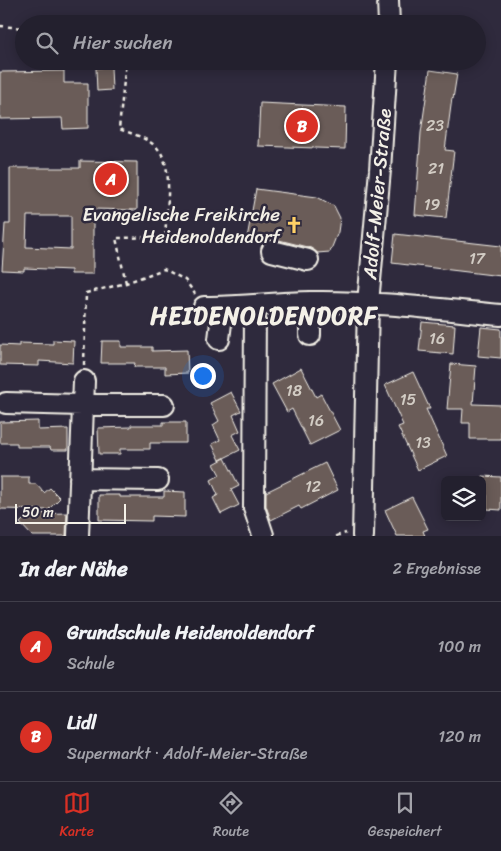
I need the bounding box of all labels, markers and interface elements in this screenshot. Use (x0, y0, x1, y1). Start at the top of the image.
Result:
search box (15, 15, 486, 70)
text: Hier suchen (73, 26, 173, 59)
icon: search (33, 29, 61, 57)
pin: B (286, 107, 318, 145)
street label: Adolf-Meier-Straße (353, 107, 401, 282)
house number: 23 (426, 111, 444, 140)
house number: 21 (428, 154, 444, 183)
pin: A (95, 160, 127, 198)
house number: 19 (424, 190, 441, 219)
place label: Evangelische Freikirche Heidenoldendorf (82, 198, 283, 253)
church icon: Evangelische Freikirche Heidenoldendorf (284, 215, 304, 235)
house number: 17 (469, 244, 486, 273)
district label: HEIDENOLDENDORF (150, 295, 379, 337)
house number: 16 (429, 324, 445, 353)
your location (190, 363, 216, 389)
house number: 18 (286, 376, 303, 405)
house number: 15 (400, 385, 417, 414)
house number: 16 (308, 406, 324, 435)
house number: 13 (415, 428, 431, 457)
house number: 12 (305, 472, 321, 501)
map controls (441, 476, 486, 521)
button: layers (441, 476, 486, 521)
text: 50 m (22, 500, 54, 525)
scale bar (15, 501, 126, 524)
text: In der Nähe (20, 550, 128, 588)
text: 2 Ergebnisse (393, 554, 481, 583)
text: Grundschule Heidenoldendorf (67, 616, 314, 649)
text: A (31, 632, 41, 661)
text: 100 m (437, 632, 481, 661)
text: Schule (67, 649, 115, 678)
text: Lidl (67, 706, 96, 739)
text: B (31, 722, 41, 751)
text: 120 m (438, 722, 481, 751)
text: Supermarkt · Adolf-Meier-Straße (67, 739, 308, 768)
tab: Karte (59, 789, 94, 844)
tab: Route (213, 789, 249, 844)
tab: Gespeichert (368, 789, 442, 844)

